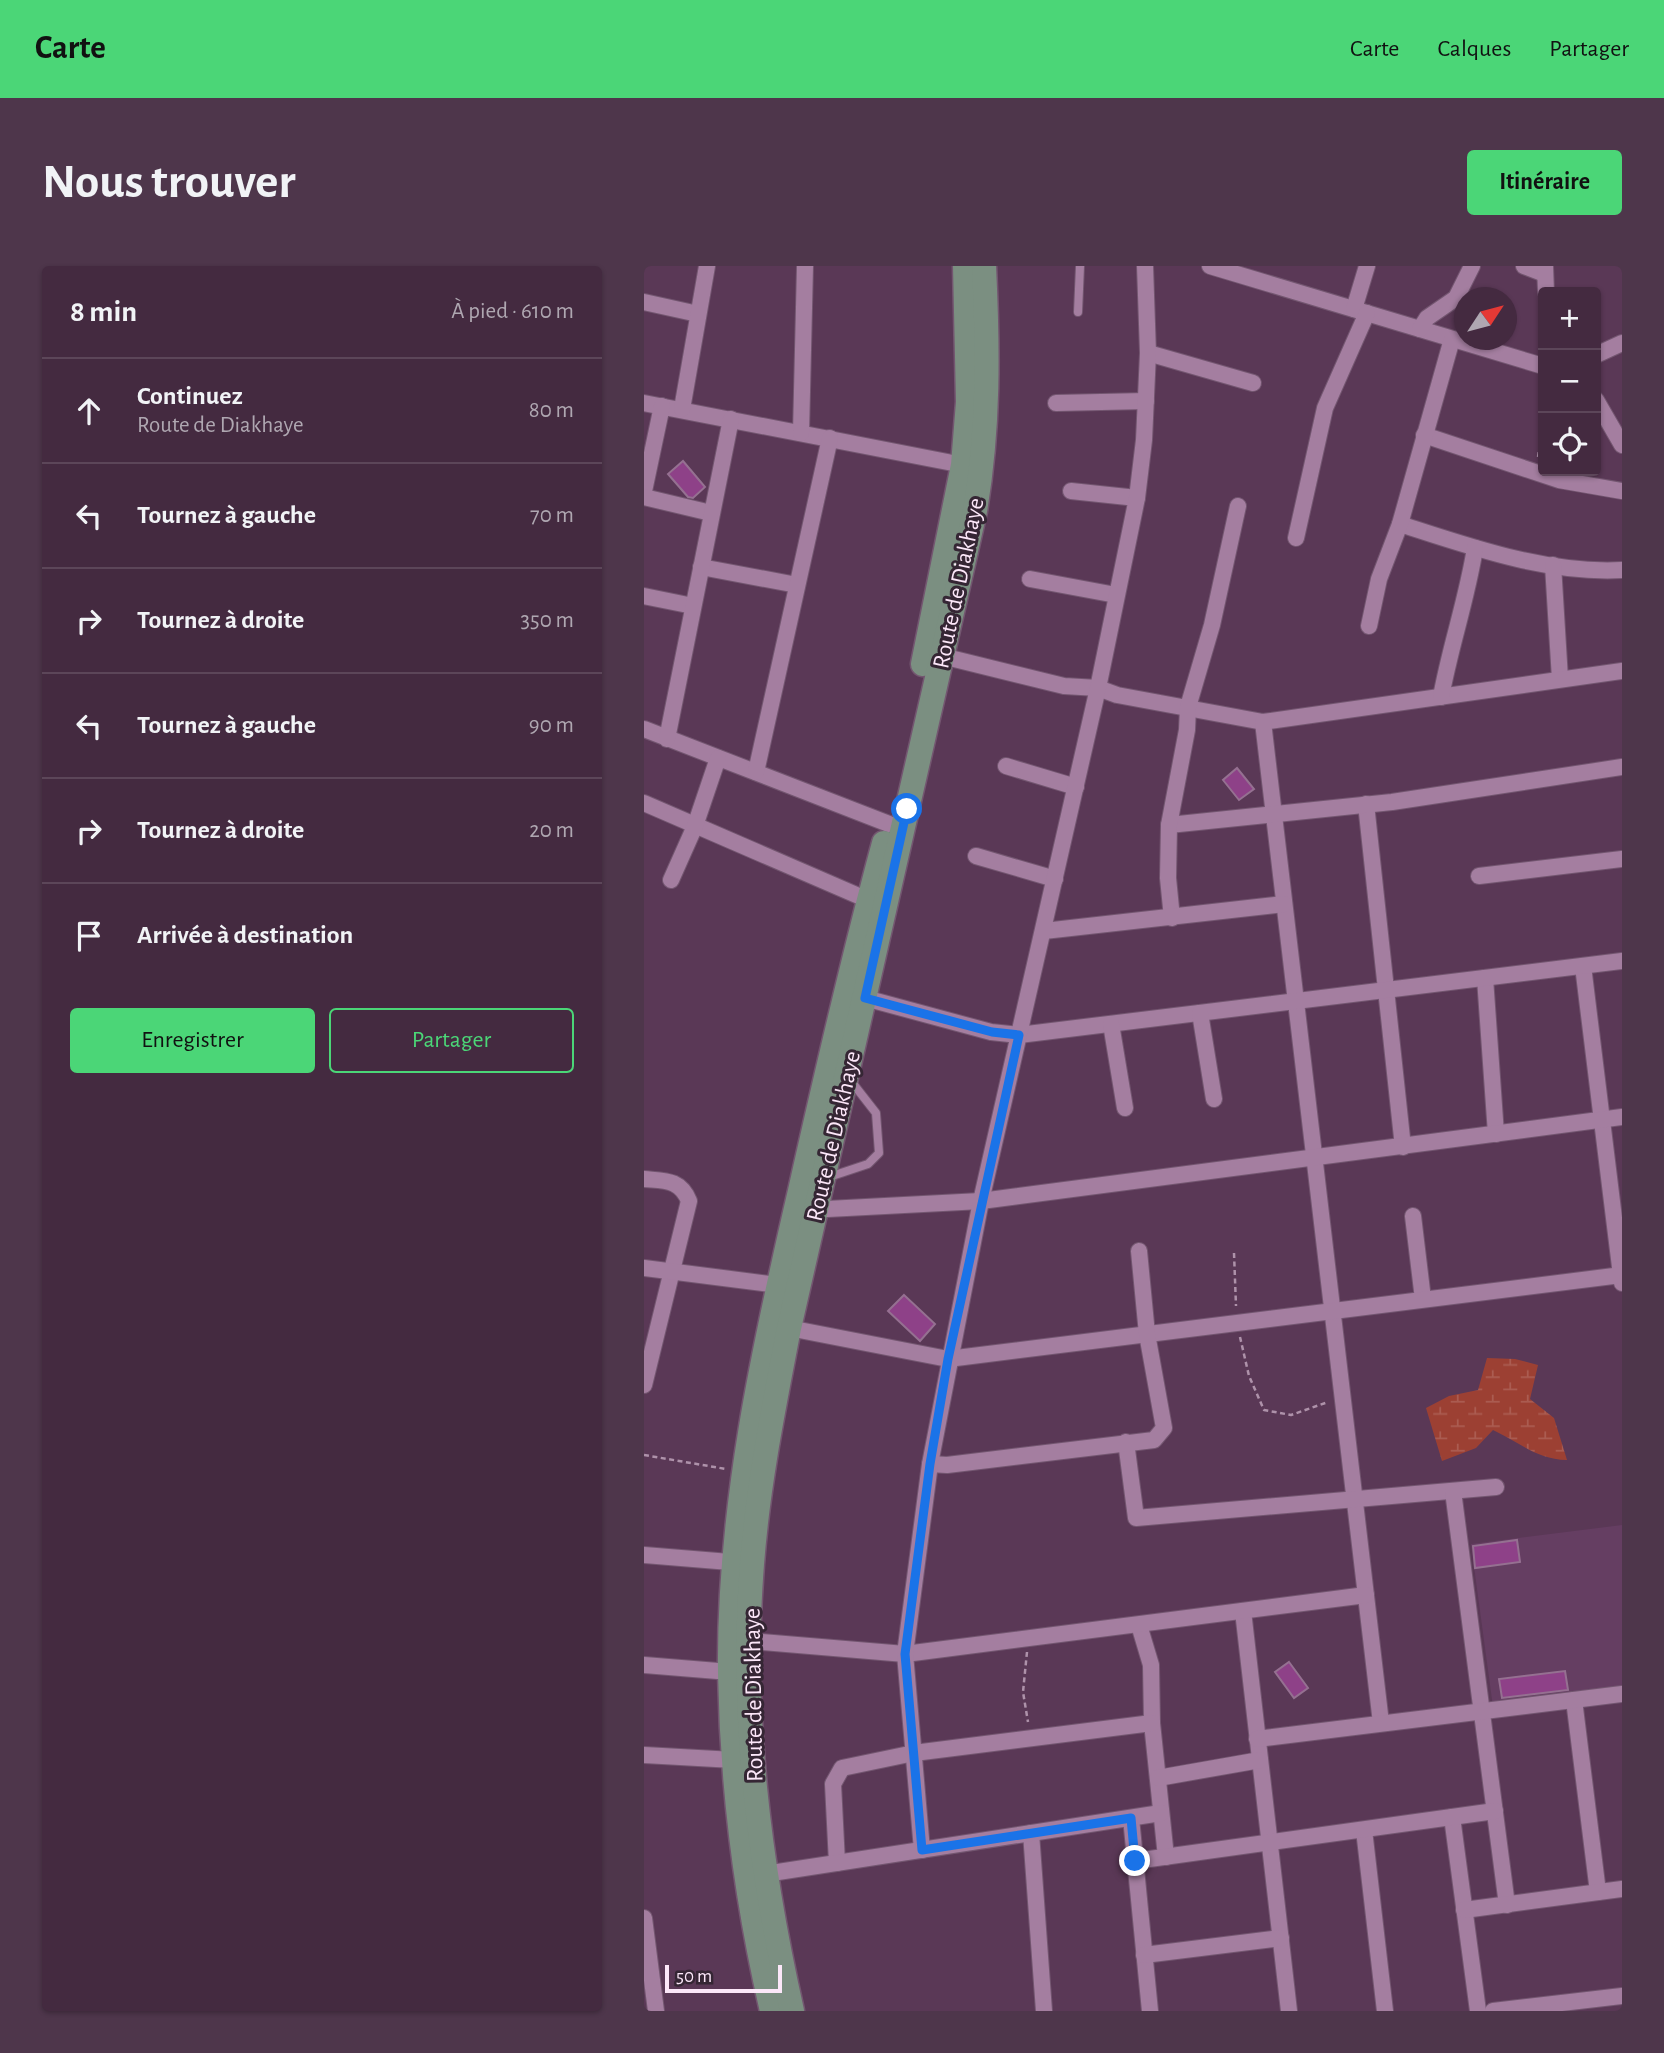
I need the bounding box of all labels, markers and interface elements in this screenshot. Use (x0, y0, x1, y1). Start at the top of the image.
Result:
text: Carte (35, 32, 106, 65)
text: Carte (1350, 37, 1399, 61)
text: Calques (1437, 37, 1511, 61)
text: Partager (1549, 37, 1629, 61)
button: Itinéraire (1467, 150, 1622, 215)
text: Nous trouver (42, 158, 296, 207)
north arrow (1454, 287, 1517, 350)
map controls (1538, 287, 1601, 476)
button: + (1538, 287, 1601, 350)
text: 8 min (70, 297, 137, 327)
text: À pied · 610 m (451, 300, 574, 323)
button: − (1538, 350, 1601, 413)
text: Continuez (137, 383, 243, 409)
icon: ahead (70, 392, 108, 430)
text: 80 m (529, 399, 574, 422)
button: locate (1538, 413, 1601, 476)
text: Route de Diakhaye (137, 414, 304, 437)
street label: Route de Diakhaye (929, 496, 989, 671)
icon: left (70, 497, 108, 535)
text: Tournez à gauche (137, 502, 316, 528)
text: 70 m (530, 504, 574, 527)
icon: right (70, 602, 108, 640)
text: Tournez à droite (137, 607, 304, 633)
text: 350 m (521, 609, 574, 632)
icon: left (70, 707, 108, 745)
text: Tournez à gauche (137, 712, 316, 738)
text: 90 m (529, 714, 574, 737)
route start (891, 793, 922, 824)
icon: right (70, 812, 108, 850)
text: Tournez à droite (137, 817, 304, 843)
text: 20 m (529, 819, 574, 842)
icon: arrive (70, 917, 108, 955)
text: Arrivée à destination (137, 922, 353, 948)
button: Enregistrer (70, 1008, 315, 1073)
button: Partager (329, 1008, 574, 1073)
street label: Route de Diakhaye (803, 1049, 865, 1224)
street label: Route de Diakhaye (740, 1608, 768, 1782)
route end (1119, 1845, 1150, 1876)
scale bar (665, 1962, 782, 1994)
text: 50 m (676, 1967, 712, 1986)

